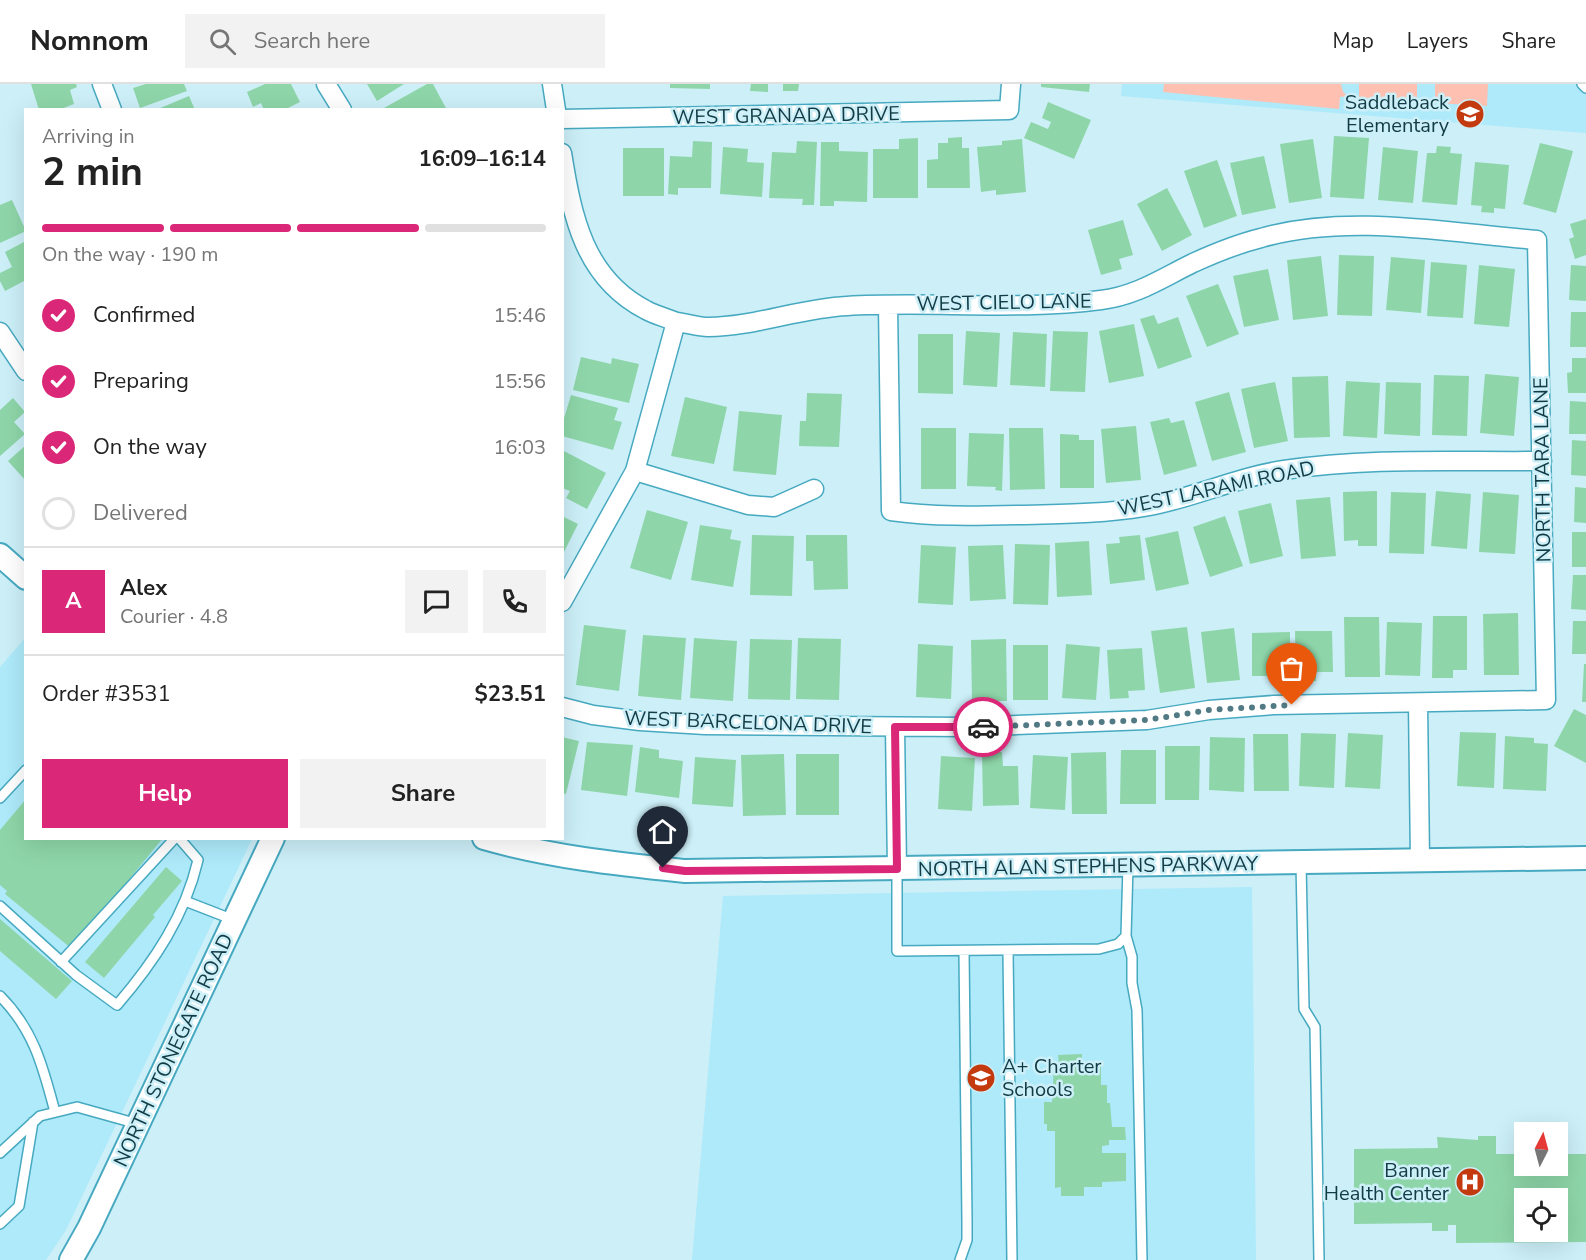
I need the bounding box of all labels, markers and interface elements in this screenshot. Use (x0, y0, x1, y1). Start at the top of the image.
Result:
search box (185, 14, 605, 68)
text: Nomnom (30, 22, 149, 60)
icon: search (206, 25, 239, 58)
text: Search here (254, 26, 370, 56)
text: Map (1332, 27, 1374, 55)
text: Layers (1407, 27, 1468, 55)
text: Share (1501, 27, 1556, 55)
place label: Saddleback Elementary (1345, 89, 1450, 139)
school or university icon: Saddleback Elementary (1454, 98, 1486, 130)
street label: WEST GRANADA DRIVE (672, 100, 900, 131)
text: Arriving in (42, 123, 135, 150)
text: 16:09–16:14 (418, 144, 546, 174)
text: 2 min (42, 146, 143, 199)
text: On the way · 190 m (42, 241, 218, 268)
street label: WEST CIELO LANE (916, 287, 1092, 318)
icon: check (42, 299, 75, 332)
text: Confirmed (93, 300, 195, 330)
text: 15:46 (493, 302, 546, 329)
icon: check (42, 365, 75, 398)
text: Preparing (93, 366, 189, 396)
text: 15:56 (493, 368, 546, 395)
street label: NORTH TARA LANE (1527, 377, 1558, 563)
icon: check (42, 431, 75, 464)
text: On the way (93, 432, 207, 462)
text: 16:03 (493, 434, 546, 461)
street label: WEST LARAMI ROAD (1115, 454, 1317, 523)
text: Delivered (93, 498, 188, 528)
button: chat (405, 570, 468, 633)
button: phone (483, 570, 546, 633)
text: Alex (120, 573, 167, 603)
text: A (65, 586, 82, 616)
text: Courier · 4.8 (120, 603, 228, 630)
pin (1266, 643, 1317, 705)
icon: bag (1275, 652, 1308, 685)
text: Order #3531 (42, 679, 171, 709)
text: $23.51 (475, 679, 546, 709)
courier (953, 697, 1013, 757)
street label: WEST BARCELONA DRIVE (624, 705, 872, 740)
icon: car (967, 711, 1000, 744)
button: Help (42, 759, 288, 828)
button: Share (300, 759, 546, 828)
pin (637, 806, 688, 868)
icon: home (646, 815, 679, 848)
street label: NORTH ALAN STEPHENS PARKWAY (918, 850, 1259, 883)
street label: NORTH STONEGATE ROAD (107, 929, 239, 1171)
place label: A+ Charter Schools (1002, 1053, 1102, 1103)
school or university icon: A+ Charter Schools (965, 1062, 997, 1094)
north arrow (1514, 1122, 1568, 1176)
map controls (1514, 1122, 1568, 1242)
place label: Banner Health Center (1324, 1157, 1449, 1207)
hospital icon: Banner Health Center (1454, 1166, 1486, 1198)
button: locate (1514, 1188, 1568, 1242)

